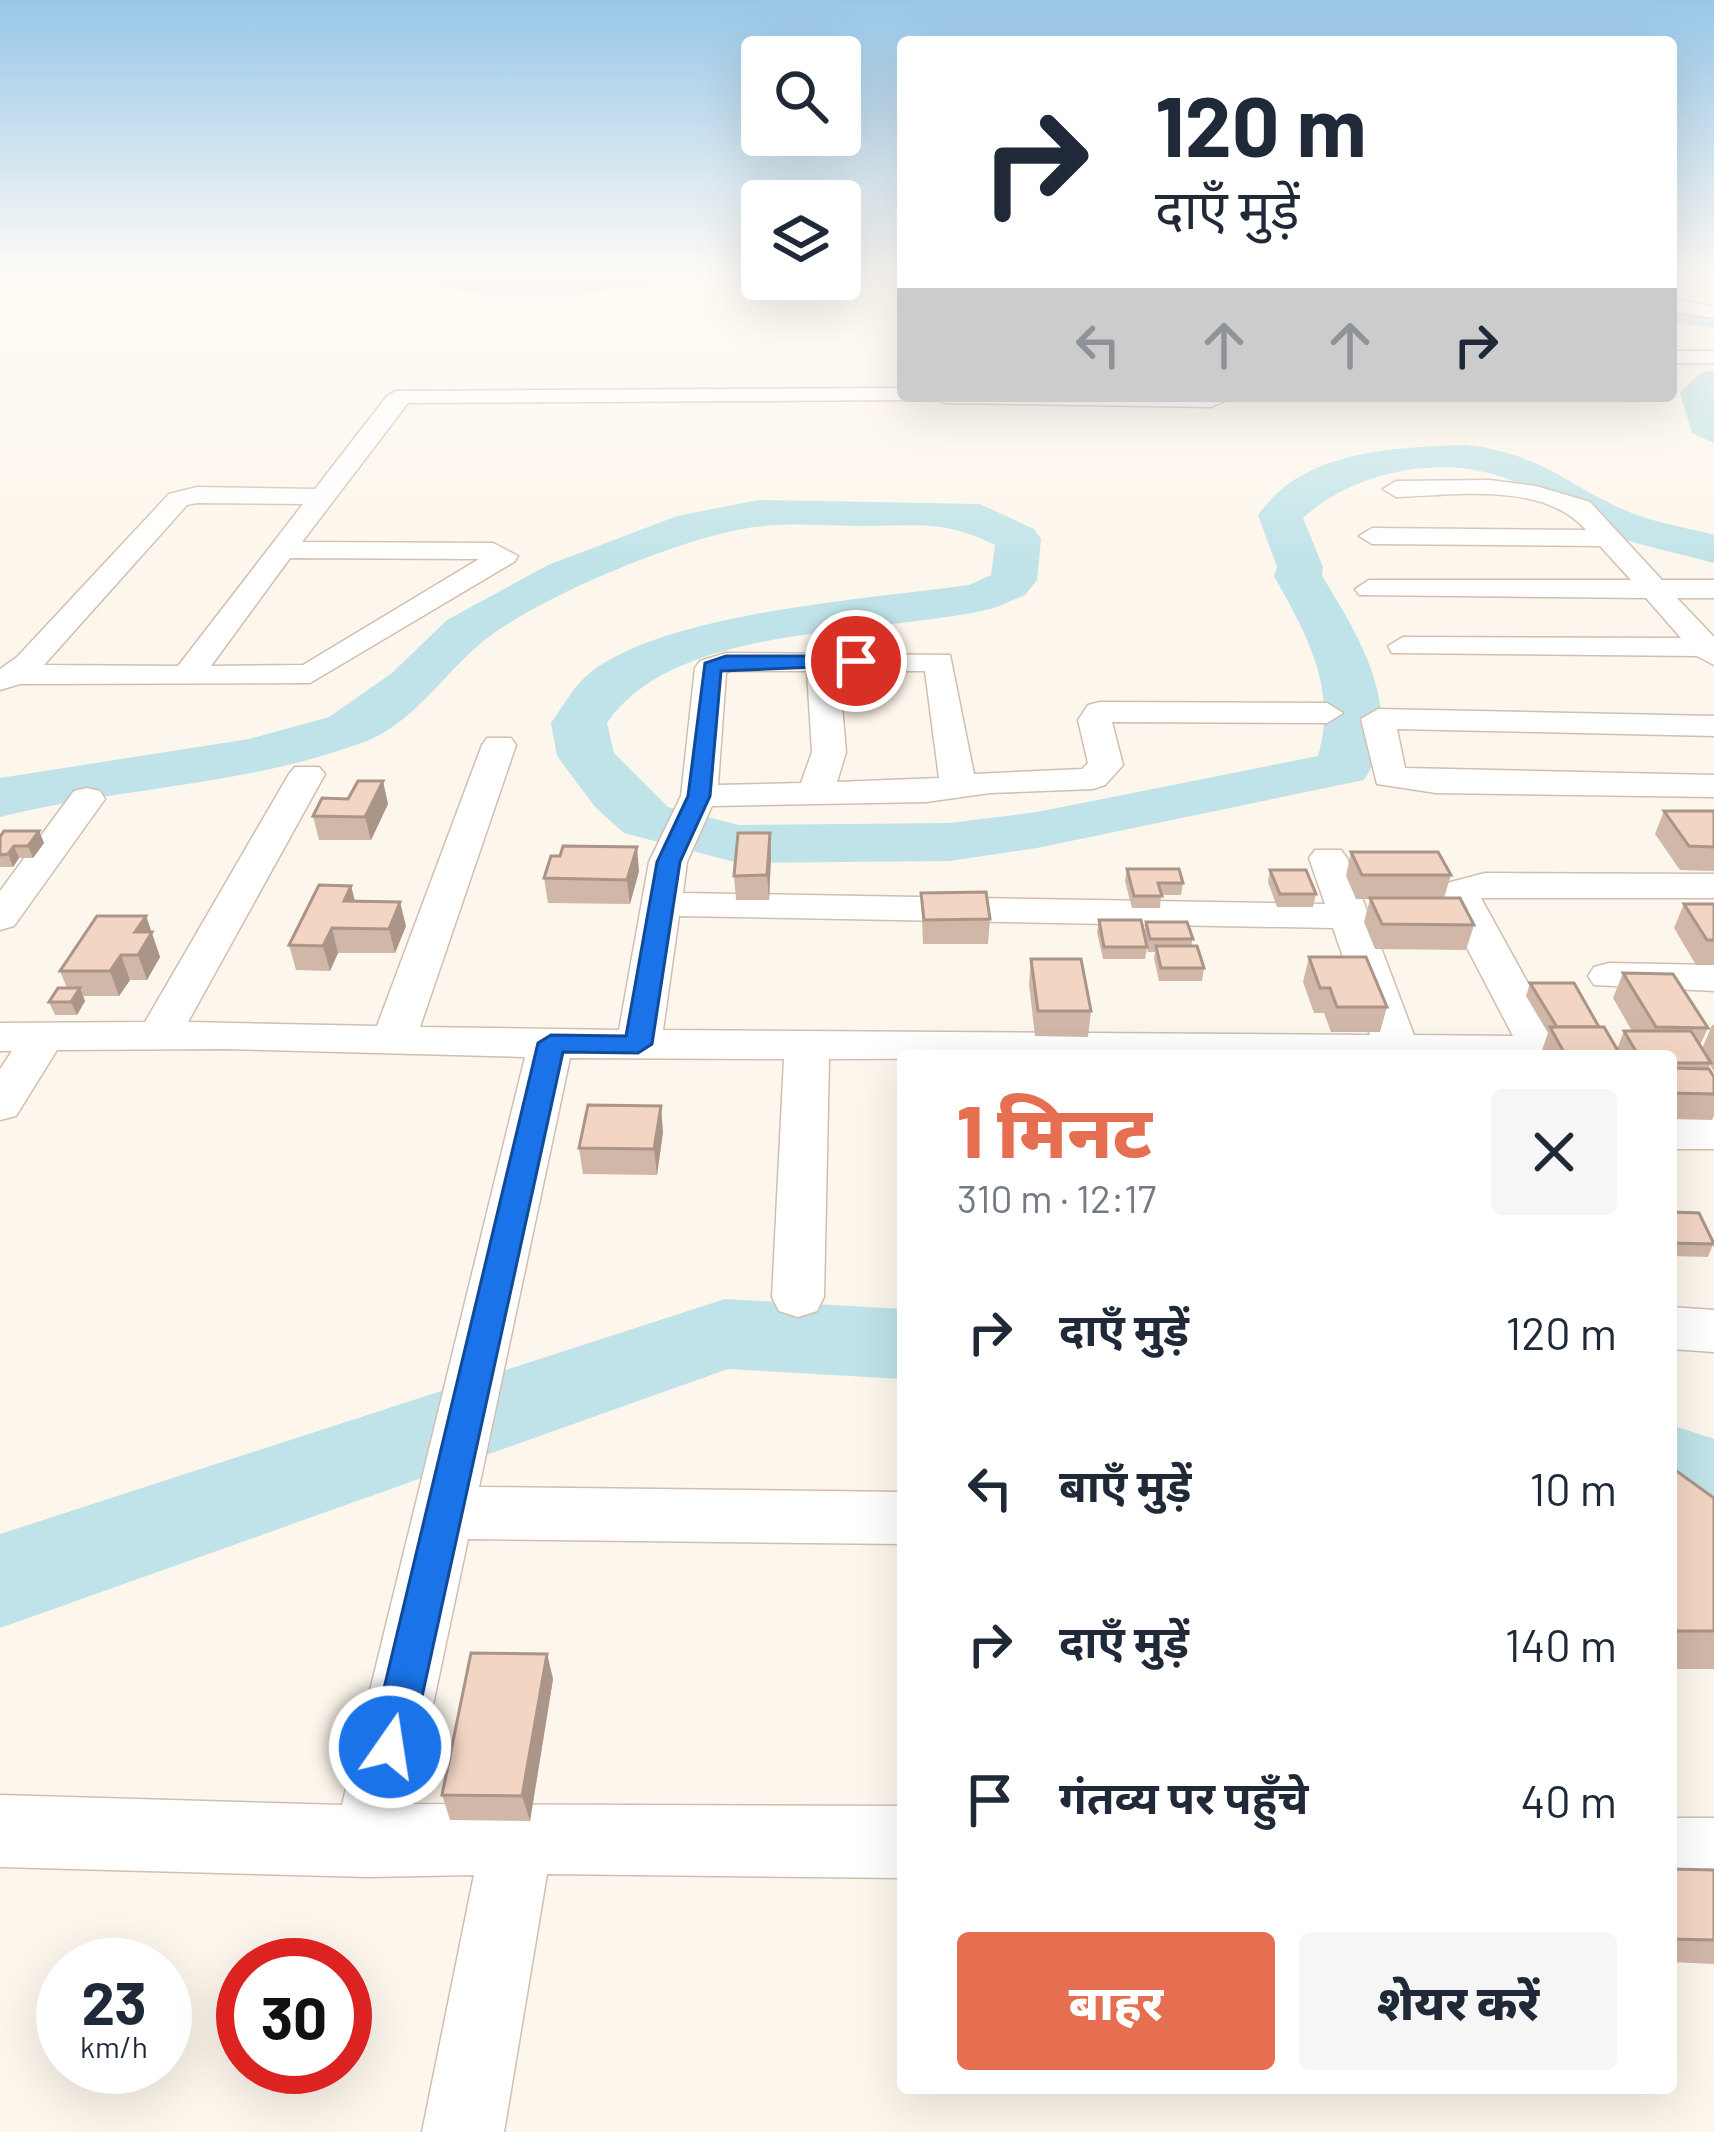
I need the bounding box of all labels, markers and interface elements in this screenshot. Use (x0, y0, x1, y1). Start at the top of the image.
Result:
map controls (741, 36, 861, 300)
button: search (741, 36, 861, 156)
text: 120 m (1155, 73, 1367, 174)
icon: right (957, 84, 1113, 240)
text: दाएँ मुड़ें (1155, 175, 1300, 240)
button: layers (741, 180, 861, 300)
icon: left (1065, 312, 1131, 378)
icon: ahead (1191, 312, 1257, 378)
icon: ahead (1317, 312, 1383, 378)
icon: right (1443, 312, 1509, 378)
pin (805, 610, 907, 712)
icon: arrive (823, 628, 889, 694)
text: 1 मिनट (957, 1086, 1152, 1172)
button: close (1491, 1089, 1617, 1215)
text: 310 m · 12:17 (957, 1174, 1156, 1221)
icon: right (957, 1299, 1023, 1365)
text: दाएँ मुड़ें (1059, 1301, 1189, 1355)
text: 120 m (1505, 1305, 1617, 1359)
icon: left (957, 1455, 1023, 1521)
text: बाएँ मुड़ें (1059, 1457, 1191, 1511)
text: 10 m (1530, 1461, 1617, 1515)
icon: right (957, 1611, 1023, 1677)
text: दाएँ मुड़ें (1059, 1613, 1189, 1667)
text: 140 m (1505, 1617, 1617, 1671)
position arrow (327, 1684, 453, 1810)
icon: arrive (957, 1767, 1023, 1833)
text: गंतव्य पर पहुँचे (1059, 1769, 1308, 1823)
text: 40 m (1521, 1773, 1617, 1827)
button: बाहर (957, 1932, 1275, 2070)
button: शेयर करें (1299, 1932, 1617, 2070)
speed limit sign: 30 (216, 1938, 372, 2094)
text: 23 (81, 1965, 147, 2037)
text: km/h (80, 2028, 148, 2064)

